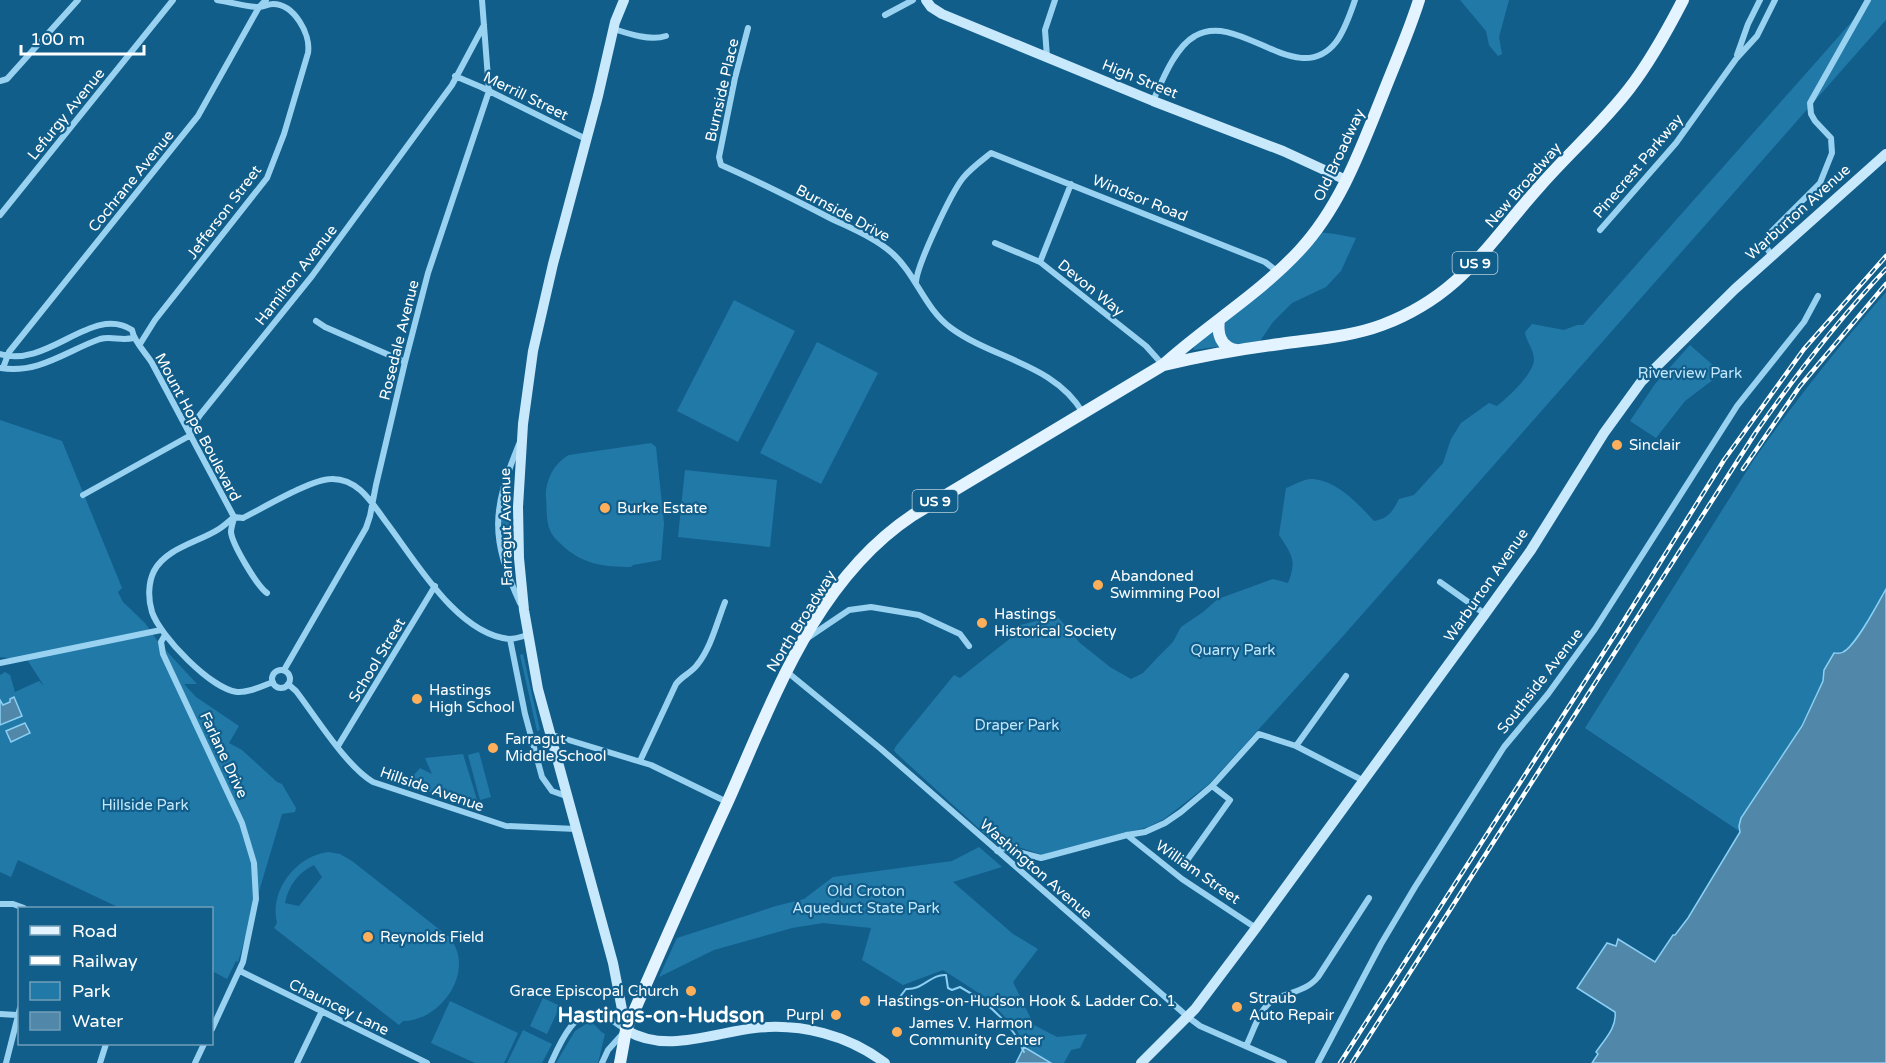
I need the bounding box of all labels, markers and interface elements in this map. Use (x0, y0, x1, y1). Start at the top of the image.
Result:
scale bar (21, 18, 144, 56)
text: 100 m (30, 28, 85, 50)
street label: Burnside Place (701, 36, 743, 144)
street label: High Street (1099, 56, 1181, 102)
street label: Lefurgy Avenue (24, 65, 108, 163)
street label: Merrill Street (481, 68, 572, 124)
street label: Old Broadway (1310, 106, 1368, 204)
street label: Pinecrest Parkway (1589, 110, 1687, 222)
street label: Cochrane Avenue (84, 126, 178, 236)
street label: New Broadway (1481, 139, 1565, 231)
street label: Warburton Avenue (1742, 160, 1854, 264)
street label: Jefferson Street (183, 161, 265, 263)
street label: Windsor Road (1090, 171, 1190, 225)
street label: Burnside Drive (793, 181, 893, 245)
street label: Hamilton Avenue (251, 221, 341, 329)
road number: US 9 (1452, 252, 1498, 274)
street label: Devon Way (1054, 256, 1128, 320)
street label: Rosedale Avenue (375, 278, 423, 402)
street label: Mount Hope Boulevard (151, 350, 245, 504)
park label: Riverview Park (1638, 364, 1742, 382)
place label: Sinclair (1629, 436, 1681, 454)
marker: Sinclair (1610, 438, 1624, 452)
street label: Farragut Avenue (496, 468, 516, 586)
road number: US 9 (912, 490, 958, 512)
place label: Burke Estate (617, 499, 707, 517)
marker: Burke Estate (598, 501, 612, 515)
street label: Warburton Avenue (1440, 525, 1532, 645)
street label: North Broadway (763, 567, 839, 675)
place label: Abandoned Swimming Pool (1110, 567, 1220, 602)
marker: Abandoned Swimming Pool (1091, 578, 1105, 592)
place label: Hastings Historical Society (994, 605, 1117, 640)
street label: School Street (345, 614, 409, 705)
marker: Hastings Historical Society (975, 616, 989, 630)
street label: Southside Avenue (1493, 625, 1587, 737)
park label: Quarry Park (1190, 641, 1276, 659)
place label: Hastings High School (429, 681, 515, 716)
marker: Hastings High School (410, 692, 424, 706)
street label: Farlane Drive (196, 709, 252, 801)
park label: Draper Park (975, 716, 1059, 734)
place label: Farragut Middle School (505, 730, 606, 765)
marker: Farragut Middle School (486, 741, 500, 755)
street label: Hillside Avenue (378, 763, 486, 815)
park label: Hillside Park (101, 796, 189, 814)
street label: Washington Avenue (976, 815, 1096, 923)
street label: William Street (1152, 836, 1244, 908)
park label: Old Croton Aqueduct State Park (792, 882, 940, 917)
legend (18, 907, 213, 1045)
text: Road (72, 920, 117, 942)
place label: Reynolds Field (380, 928, 484, 946)
marker: Reynolds Field (361, 930, 375, 944)
text: Railway (72, 950, 138, 972)
street label: Chauncey Lane (286, 975, 392, 1039)
text: Park (72, 980, 111, 1002)
place label: Grace Episcopal Church (509, 982, 679, 1000)
marker: Grace Episcopal Church (684, 984, 698, 998)
place label: Straub Auto Repair (1249, 989, 1335, 1024)
place label: Hastings-on-Hudson Hook & Ladder Co. 1 (877, 992, 1176, 1010)
marker: Hastings-on-Hudson Hook & Ladder Co. 1 (858, 994, 872, 1008)
marker: Straub Auto Repair (1230, 1000, 1244, 1014)
district label: Hastings-on-Hudson (558, 1003, 764, 1028)
place label: Purpl (786, 1006, 824, 1024)
marker: Purpl (829, 1008, 843, 1022)
text: Water (72, 1010, 123, 1032)
place label: James V. Harmon Community Center (909, 1014, 1043, 1049)
marker: James V. Harmon Community Center (890, 1025, 904, 1039)

